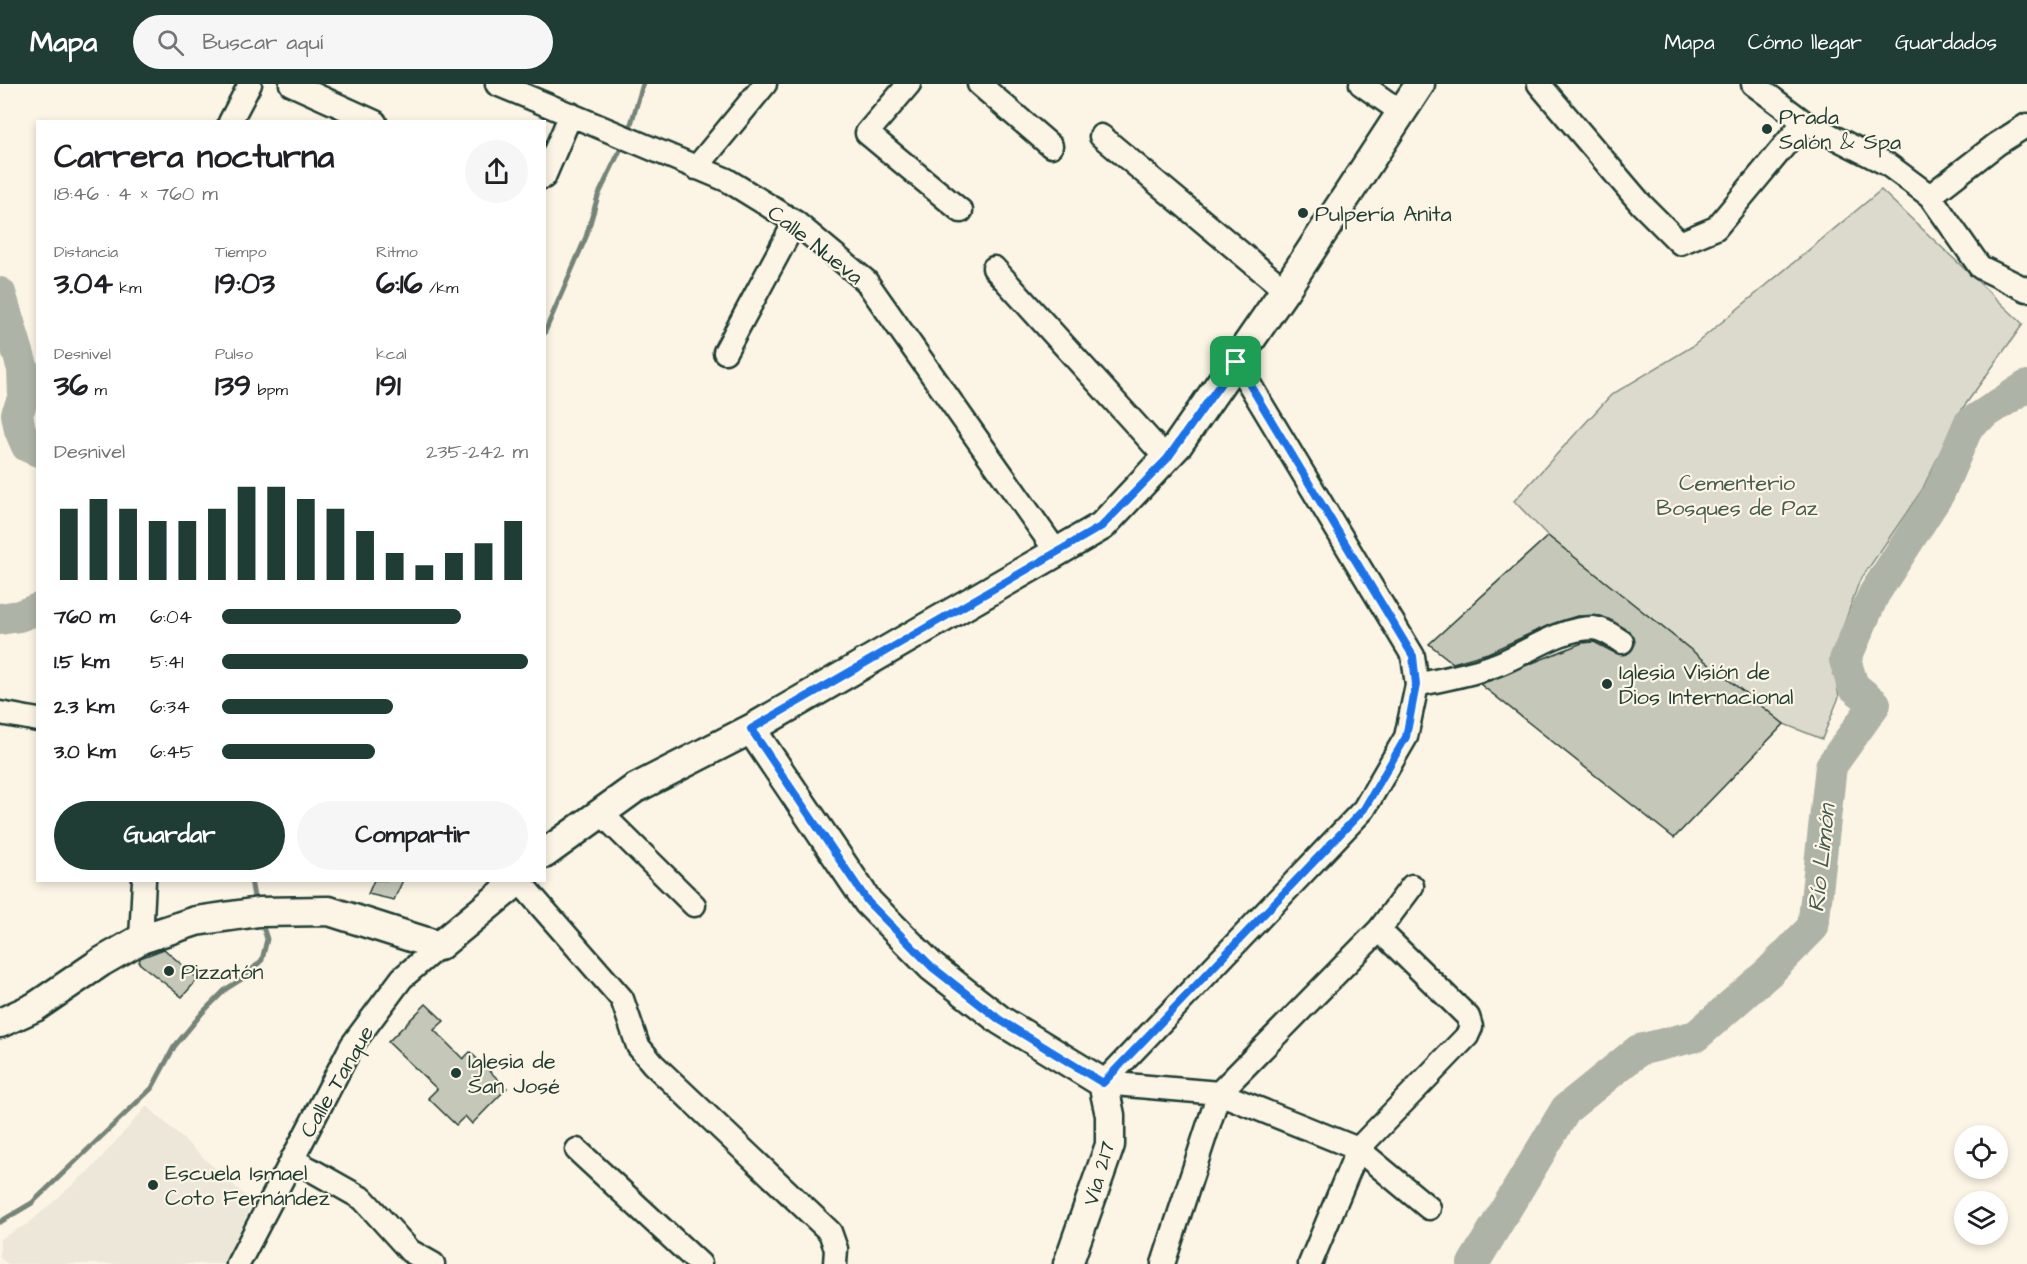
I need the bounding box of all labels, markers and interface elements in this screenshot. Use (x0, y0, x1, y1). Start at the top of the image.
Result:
search box (133, 15, 553, 69)
text: Mapa (30, 23, 97, 62)
icon: search (154, 26, 187, 59)
text: Buscar aquí (202, 27, 323, 58)
text: Mapa (1664, 28, 1715, 57)
text: Cómo llegar (1748, 28, 1862, 57)
text: Guardados (1895, 28, 1997, 57)
place label: Prada Salón & Spa (1779, 102, 1901, 158)
marker: Prada Salón & Spa (1760, 122, 1774, 136)
text: Carrera nocturna (54, 134, 334, 180)
button: share (465, 140, 528, 203)
text: 18:46 · 4 × 760 m (54, 180, 218, 208)
street label: Calle Nueva (761, 198, 869, 292)
place label: Pulpería Anita (1315, 199, 1452, 230)
marker: Pulpería Anita (1296, 206, 1310, 220)
text: Distancia (54, 241, 118, 263)
text: Tiempo (215, 241, 266, 263)
text: Ritmo (376, 241, 418, 263)
text: 3.04 (54, 263, 113, 305)
text: 19:03 (215, 263, 275, 305)
text: 6:16 (376, 263, 422, 305)
text: km (113, 277, 142, 299)
text: /km (422, 277, 458, 299)
pin (1210, 336, 1261, 387)
text: Desnivel (54, 343, 111, 365)
text: Pulso (215, 343, 253, 365)
text: kcal (376, 343, 407, 365)
icon: arrive (1219, 345, 1252, 378)
text: 36 (54, 365, 88, 407)
text: 139 (215, 365, 251, 407)
text: 191 (376, 365, 401, 407)
text: m (88, 379, 107, 401)
text: bpm (251, 379, 288, 401)
text: Desnivel (54, 438, 125, 466)
text: 235–242 m (426, 438, 528, 466)
park label: Cementerio Bosques de Paz (1656, 468, 1818, 524)
text: 760 m (54, 603, 115, 631)
text: 6:04 (150, 603, 192, 631)
text: 1.5 km (54, 648, 109, 676)
text: 5:41 (150, 648, 184, 676)
place label: Iglesia Visión de Dios Internacional (1619, 657, 1794, 713)
marker: Iglesia Visión de Dios Internacional (1600, 677, 1614, 691)
text: 2.3 km (54, 693, 114, 721)
text: 6:34 (150, 693, 190, 721)
text: 3.0 km (54, 738, 115, 766)
text: 6:45 (150, 738, 194, 766)
water label: Río Limón (1799, 800, 1845, 914)
button: Guardar (54, 801, 285, 870)
button: Compartir (297, 801, 528, 870)
place label: Pizzatón (181, 957, 264, 988)
marker: Pizzatón (162, 964, 176, 978)
street label: Calle Tanque (293, 1020, 382, 1143)
place label: Iglesia de San José (468, 1046, 560, 1102)
marker: Iglesia de San José (449, 1066, 463, 1080)
map controls (1954, 1125, 2008, 1245)
button: locate (1954, 1125, 2008, 1179)
street label: Vía 217 (1075, 1137, 1124, 1209)
place label: Escuela Ismael Coto Fernández (165, 1158, 330, 1214)
marker: Escuela Ismael Coto Fernández (146, 1178, 160, 1192)
button: layers (1954, 1191, 2008, 1245)

